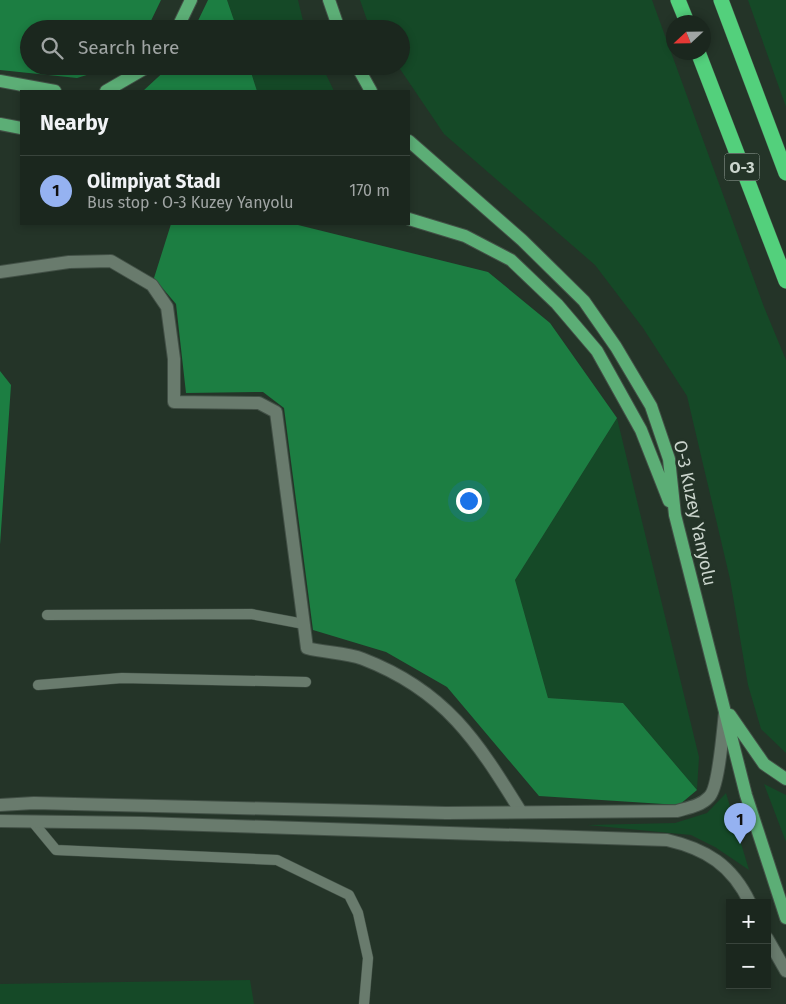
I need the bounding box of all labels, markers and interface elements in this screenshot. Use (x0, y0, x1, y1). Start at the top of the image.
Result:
north arrow (666, 15, 711, 60)
search box (20, 20, 410, 75)
icon: search (38, 34, 66, 62)
text: Search here (78, 36, 179, 59)
text: Nearby (40, 110, 108, 136)
road number: O-3 (724, 154, 760, 180)
text: Olimpiyat Stadı (87, 170, 221, 193)
text: 1 (52, 181, 60, 200)
text: 170 m (349, 181, 390, 200)
text: Bus stop · O-3 Kuzey Yanyolu (87, 193, 294, 212)
street label: O-3 Kuzey Yanyolu (669, 438, 721, 588)
your location (456, 488, 482, 514)
pin: 1 (724, 803, 756, 844)
map controls (726, 899, 771, 989)
button: + (726, 899, 771, 944)
button: − (726, 944, 771, 989)

